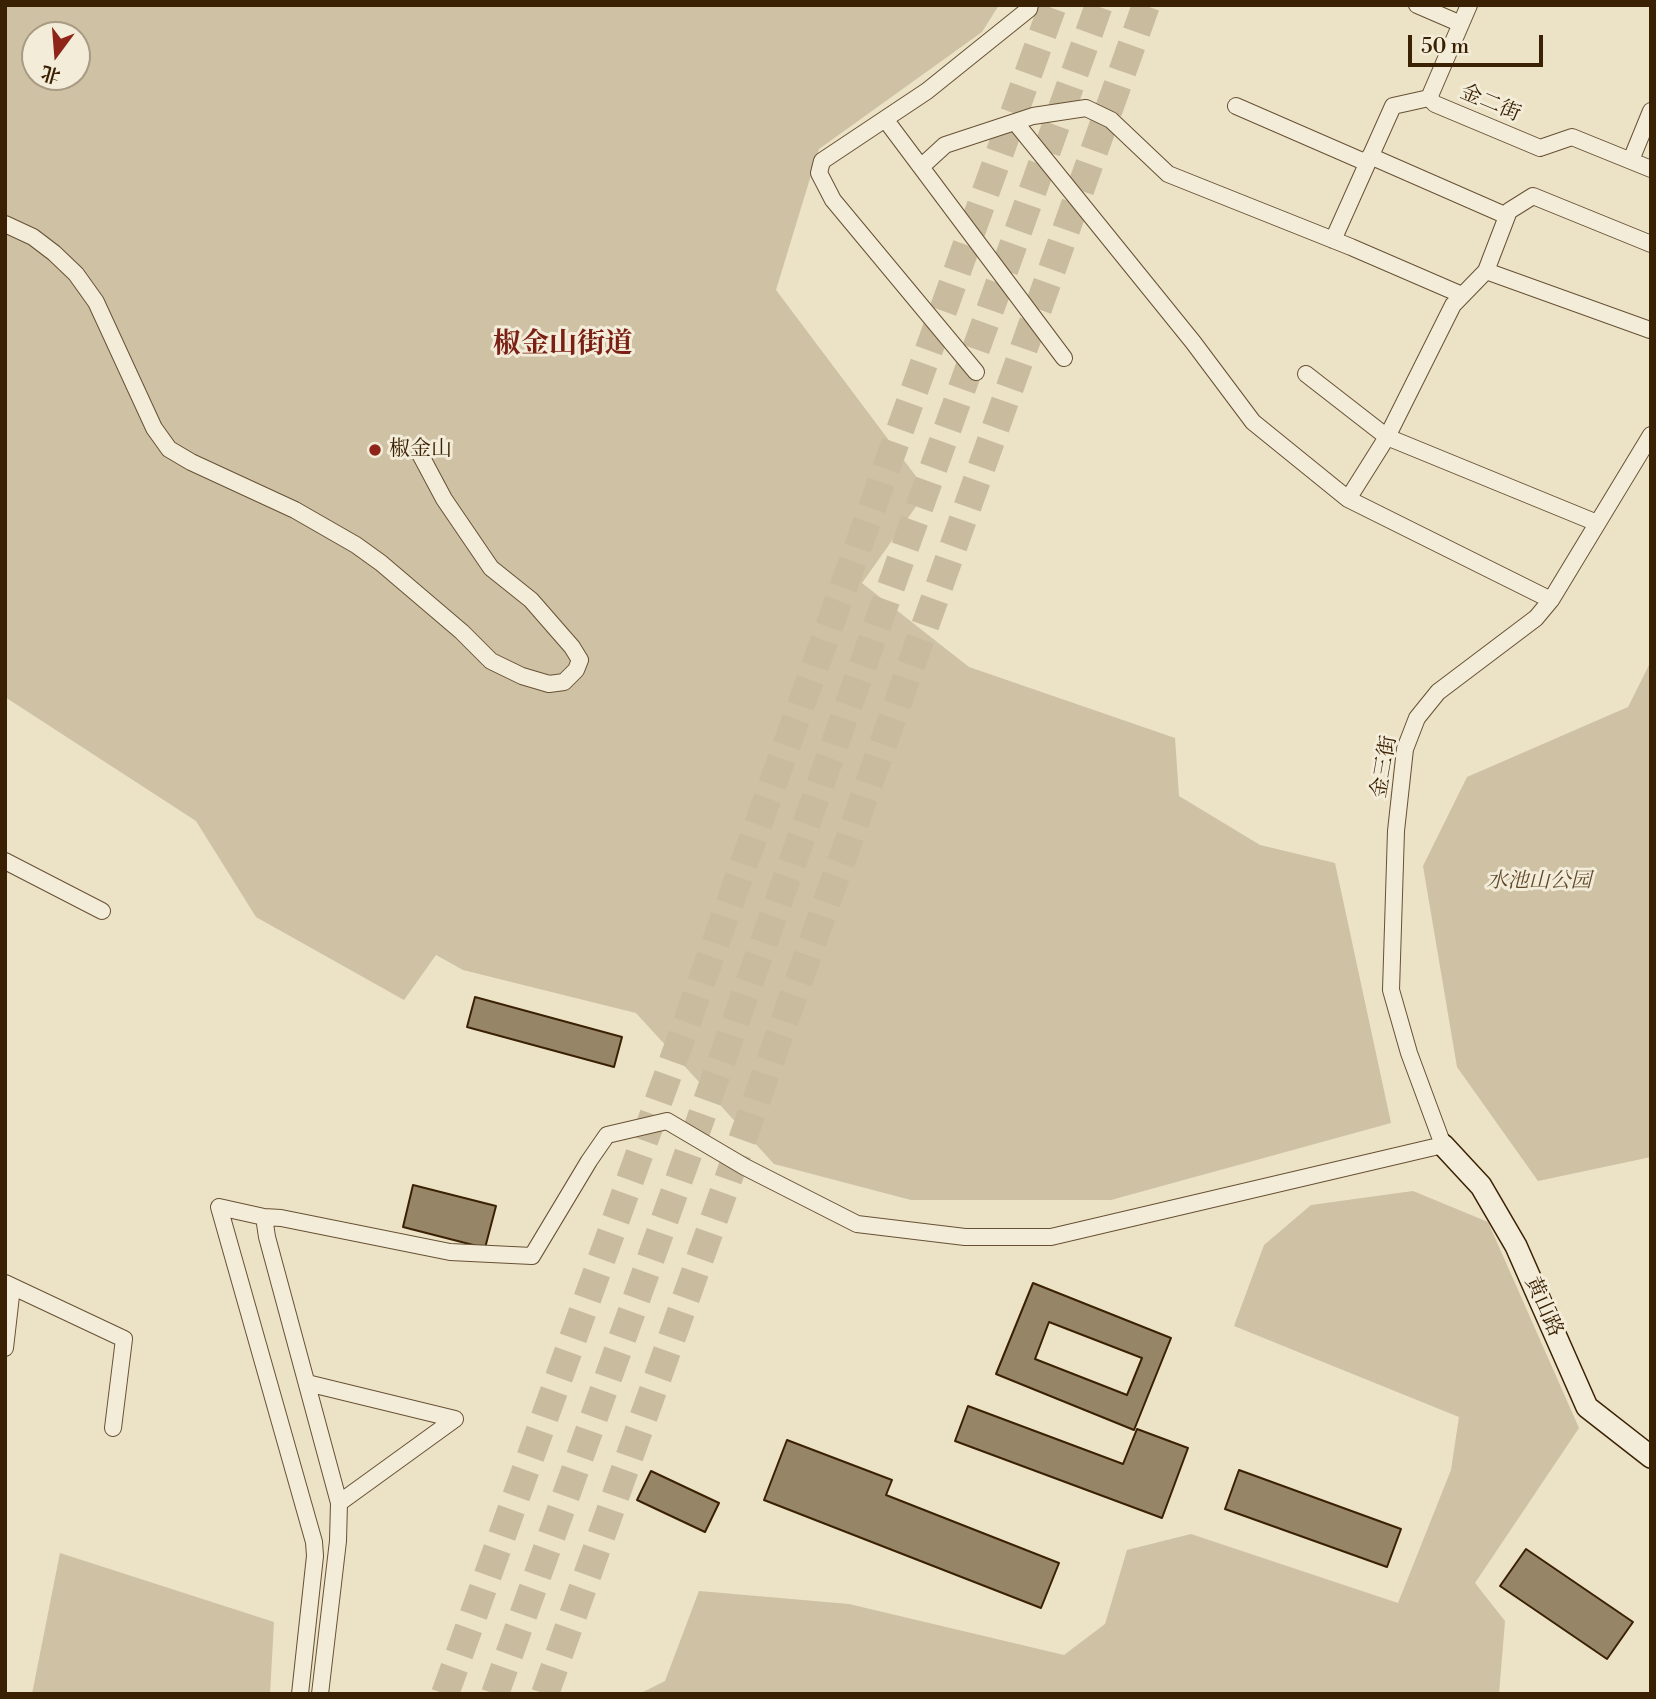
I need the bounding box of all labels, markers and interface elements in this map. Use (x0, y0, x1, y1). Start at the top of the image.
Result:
north arrow (21, 21, 91, 91)
scale bar (1411, 21, 1546, 65)
text: 50 m (1421, 34, 1469, 60)
text: 北 (38, 60, 63, 88)
street label: 金二街 (1456, 80, 1524, 128)
district label: 椒金山街道 (493, 328, 633, 362)
place label: 椒金山 (389, 437, 452, 463)
marker: 椒金山 (367, 442, 383, 458)
street label: 金三街 (1367, 734, 1403, 800)
park label: 水池山公园 (1487, 869, 1591, 895)
street label: 黄山路 (1519, 1273, 1567, 1341)

